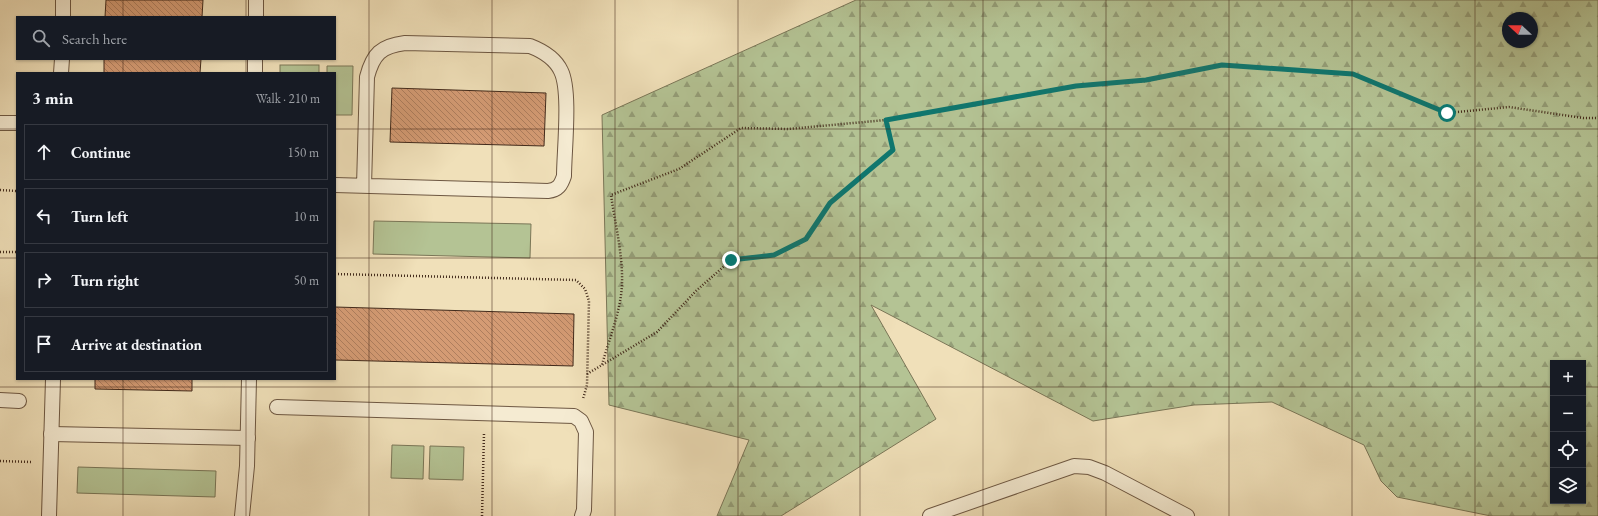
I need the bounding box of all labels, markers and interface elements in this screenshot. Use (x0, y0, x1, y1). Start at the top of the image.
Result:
north arrow (1502, 12, 1538, 48)
search box (16, 16, 336, 60)
icon: search (30, 27, 52, 49)
text: Search here (62, 29, 127, 48)
text: 3 min (32, 87, 73, 109)
text: Walk · 210 m (256, 90, 320, 107)
route start (1438, 104, 1456, 122)
icon: ahead (33, 141, 55, 163)
text: Continue (71, 143, 131, 162)
text: 150 m (288, 144, 319, 161)
icon: left (33, 205, 55, 227)
text: Turn left (71, 207, 128, 226)
text: 10 m (294, 208, 319, 225)
route end (722, 251, 740, 269)
icon: right (33, 269, 55, 291)
text: Turn right (71, 271, 139, 290)
text: 50 m (294, 272, 319, 289)
icon: arrive (33, 333, 55, 355)
text: Arrive at destination (71, 335, 202, 354)
map controls (1550, 360, 1586, 504)
button: + (1550, 360, 1586, 396)
button: − (1550, 396, 1586, 432)
button: locate (1550, 432, 1586, 468)
button: layers (1550, 468, 1586, 504)

